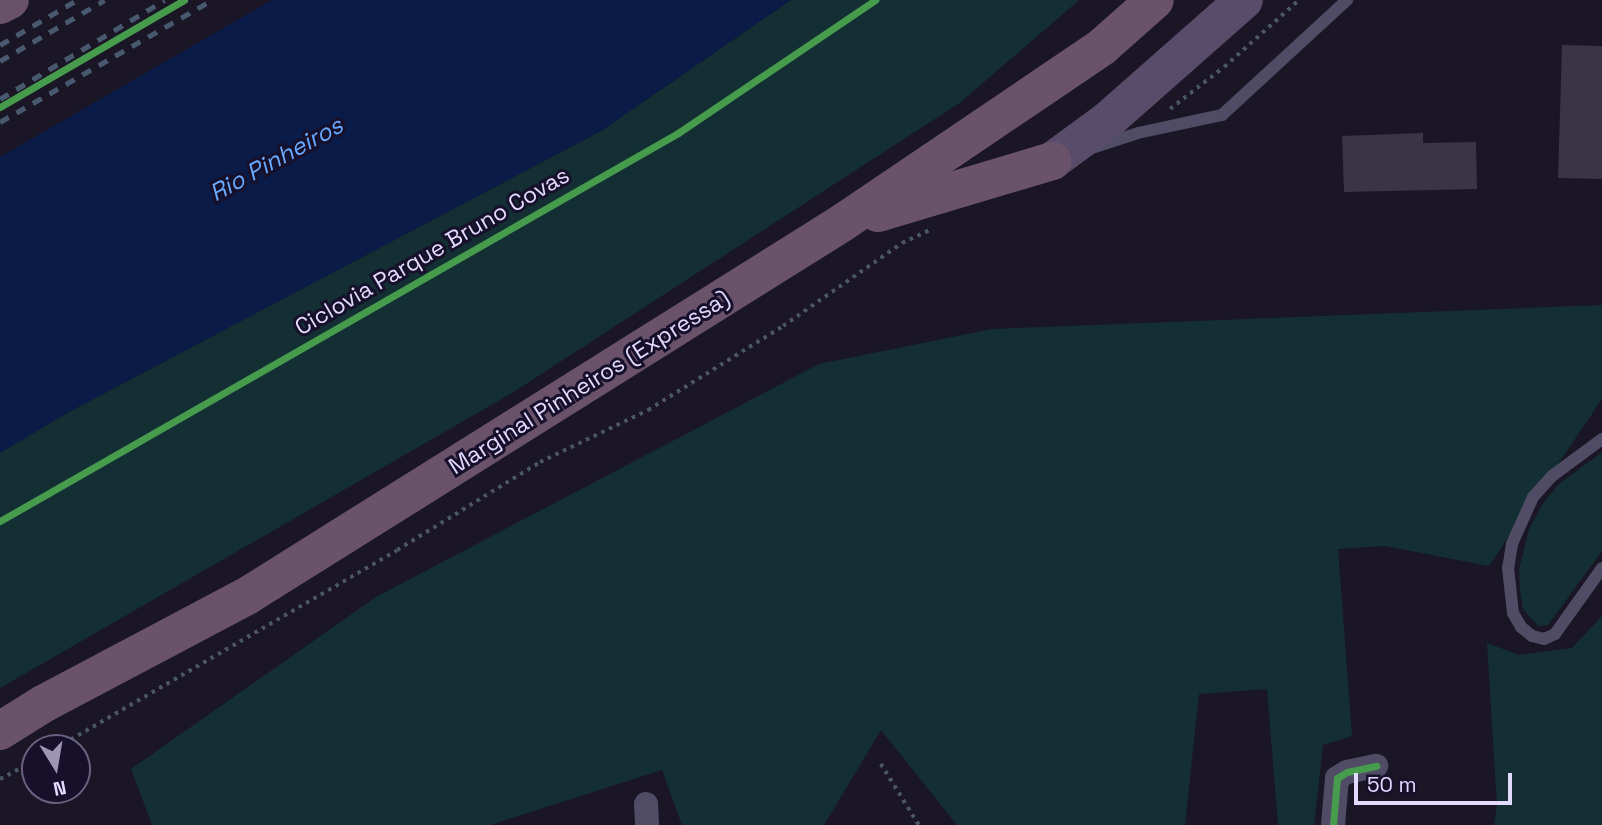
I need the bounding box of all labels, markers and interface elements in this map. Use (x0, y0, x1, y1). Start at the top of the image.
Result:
water label: Rio Pinheiros (204, 111, 348, 207)
street label: Ciclovia Parque Bruno Covas (290, 161, 574, 341)
street label: Marginal Pinheiros (Expressa) (444, 284, 734, 480)
north arrow (21, 734, 91, 804)
scale bar (1357, 758, 1514, 802)
text: 50 m (1367, 771, 1417, 798)
text: N (51, 775, 68, 802)

